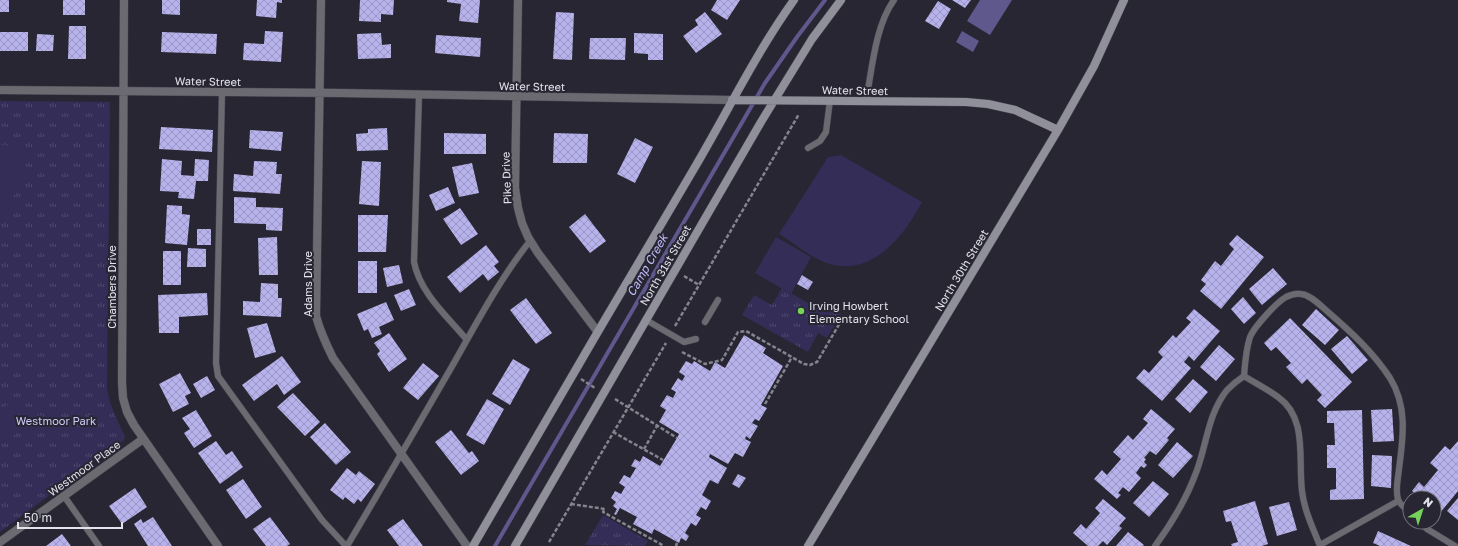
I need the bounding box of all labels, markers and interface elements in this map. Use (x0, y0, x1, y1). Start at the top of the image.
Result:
street label: Water Street (175, 74, 241, 88)
street label: Water Street (499, 79, 565, 93)
street label: Water Street (822, 83, 888, 97)
street label: Pike Drive (499, 152, 513, 204)
street label: North 31st Street (637, 222, 693, 308)
street label: North 30th Street (931, 227, 991, 313)
water label: Camp Creek (623, 230, 671, 299)
street label: Chambers Drive (105, 245, 118, 329)
street label: Adams Drive (301, 251, 314, 317)
place label: Irving Howbert Elementary School (809, 299, 909, 325)
marker: Irving Howbert Elementary School (796, 306, 806, 316)
park label: Westmoor Park (16, 414, 96, 427)
street label: Westmoor Place (45, 437, 123, 499)
north arrow (1402, 490, 1442, 530)
text: N (1421, 494, 1436, 510)
scale bar (18, 504, 122, 530)
text: 50 m (24, 510, 52, 525)

